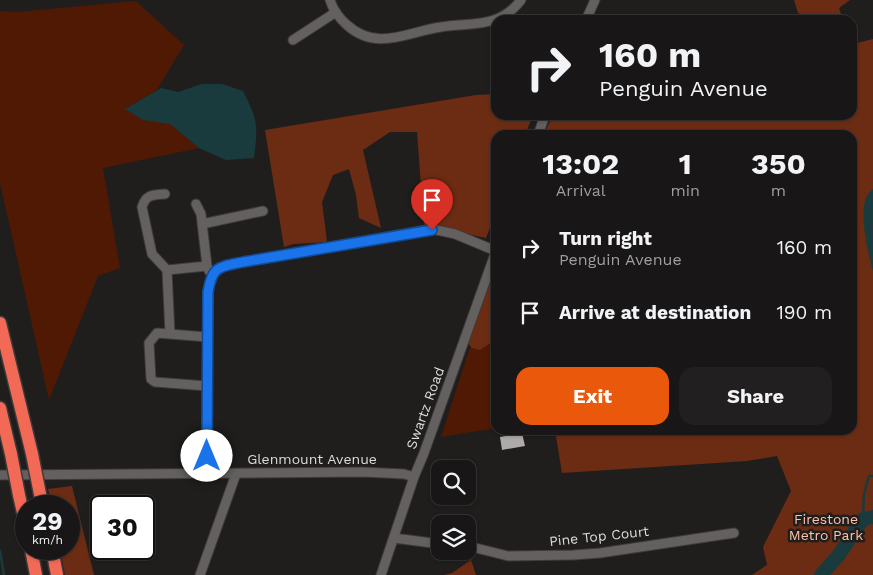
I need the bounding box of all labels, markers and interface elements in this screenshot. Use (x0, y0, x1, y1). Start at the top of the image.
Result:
text: 160 m (599, 34, 701, 76)
icon: right (516, 35, 581, 100)
text: Penguin Avenue (599, 76, 768, 101)
text: 13:02 (542, 146, 619, 181)
text: 1 (679, 146, 692, 181)
text: 350 (751, 146, 806, 181)
pin (411, 179, 453, 230)
text: Arrival (556, 181, 606, 200)
text: min (670, 181, 700, 200)
text: m (771, 181, 786, 200)
icon: arrive (418, 186, 446, 214)
text: Turn right (559, 227, 652, 250)
icon: right (516, 234, 544, 262)
text: 160 m (777, 236, 832, 259)
text: Penguin Avenue (559, 250, 682, 269)
icon: arrive (516, 299, 544, 327)
text: Arrive at destination (559, 301, 751, 324)
text: 190 m (776, 301, 832, 324)
street label: Swartz Road (403, 365, 447, 451)
button: Exit (516, 367, 669, 425)
button: Share (679, 367, 832, 425)
position arrow (180, 429, 232, 481)
street label: Glenmount Avenue (247, 451, 377, 467)
map controls (431, 460, 476, 560)
button: search (431, 460, 476, 505)
speed limit sign: 30 (90, 495, 155, 560)
text: 29 (32, 507, 63, 536)
park label: Firestone Metro Park (789, 511, 863, 543)
button: layers (431, 515, 476, 560)
street label: Pine Top Court (548, 523, 650, 549)
text: km/h (32, 533, 63, 547)

